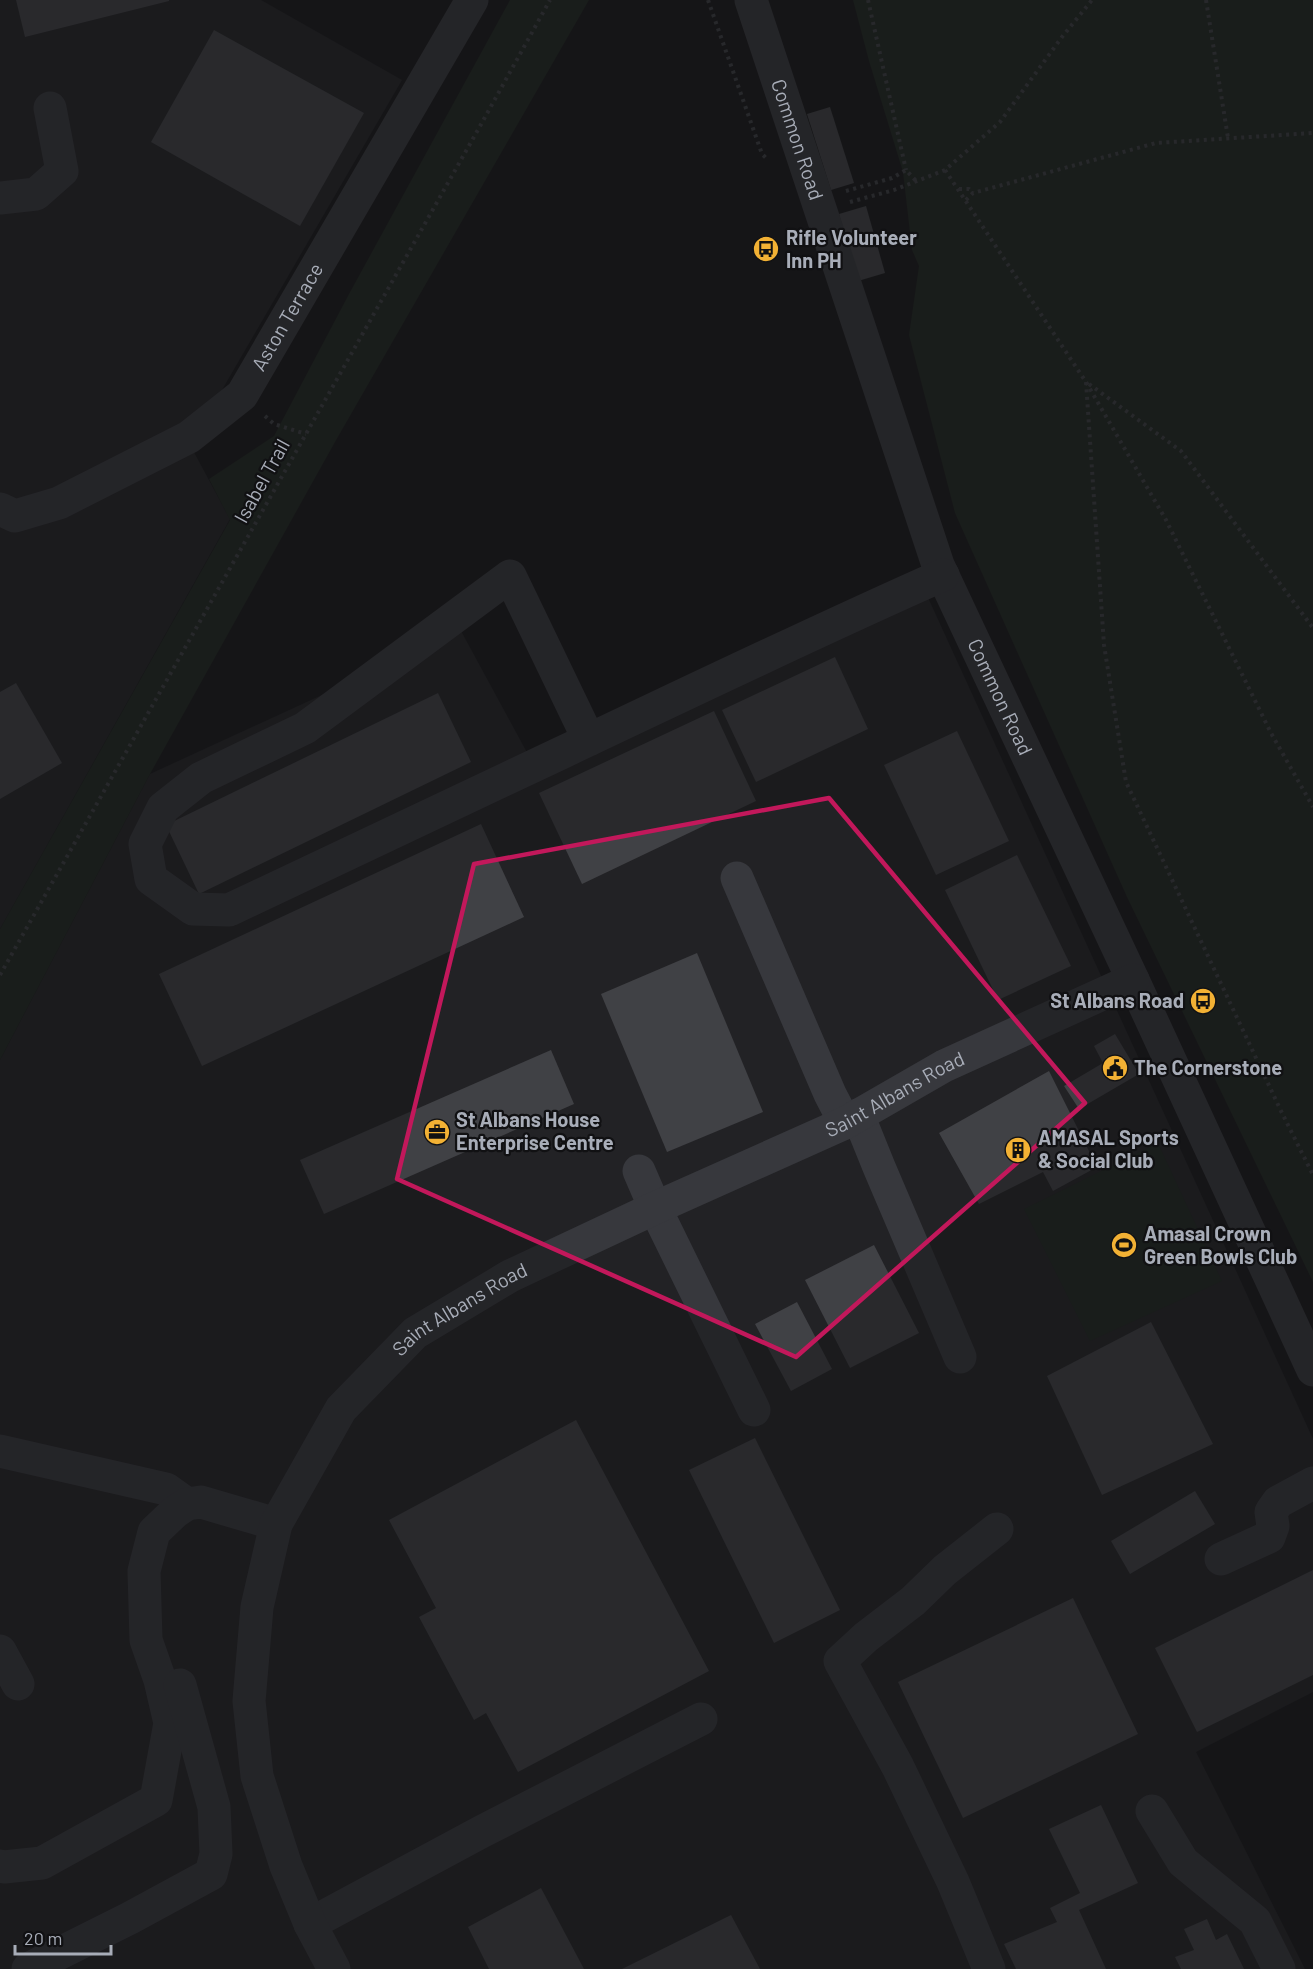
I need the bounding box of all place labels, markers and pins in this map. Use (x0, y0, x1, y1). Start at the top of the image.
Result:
place label: Rifle Volunteer Inn PH (786, 225, 917, 272)
bus stop icon: Rifle Volunteer Inn PH (751, 234, 781, 264)
bus stop icon: St Albans Road (1188, 986, 1218, 1016)
place label: St Albans Road (1050, 988, 1184, 1012)
public building icon: The Cornerstone (1100, 1053, 1130, 1083)
place label: The Cornerstone (1134, 1055, 1282, 1079)
place label: St Albans House Enterprise Centre (456, 1107, 614, 1154)
office icon: St Albans House Enterprise Centre (422, 1117, 452, 1147)
place label: AMASAL Sports & Social Club (1038, 1125, 1179, 1172)
building icon: AMASAL Sports & Social Club (1003, 1135, 1033, 1165)
place label: Amasal Crown Green Bowls Club (1144, 1221, 1297, 1268)
sports icon: Amasal Crown Green Bowls Club (1109, 1230, 1139, 1260)

